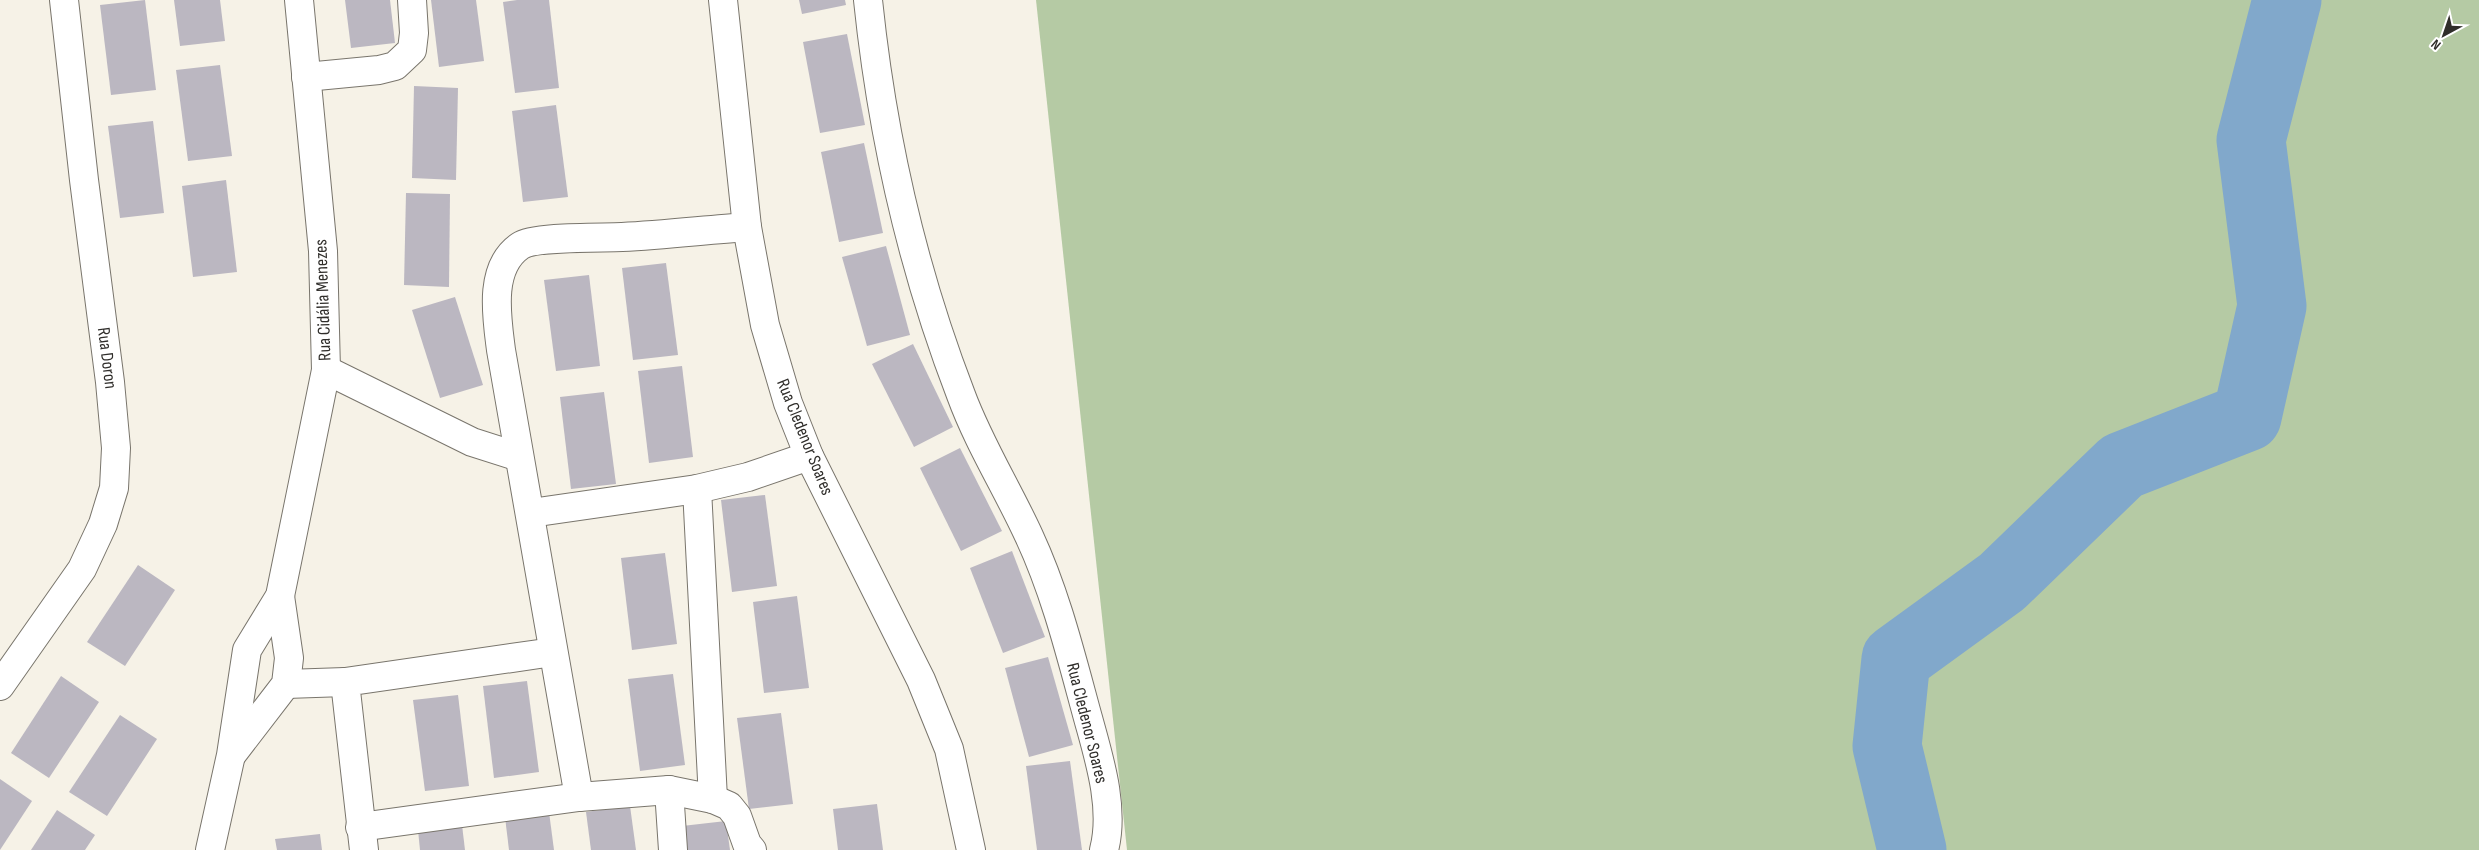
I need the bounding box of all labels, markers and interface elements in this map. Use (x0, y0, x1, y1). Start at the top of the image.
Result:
north arrow (2419, 10, 2469, 60)
text: N (2428, 36, 2444, 53)
street label: Rua Cidália Menezes (310, 239, 336, 361)
street label: Rua Doron (93, 326, 121, 390)
street label: Rua Cledenor Soares (772, 376, 838, 498)
street label: Rua Cledenor Soares (1062, 661, 1112, 785)

